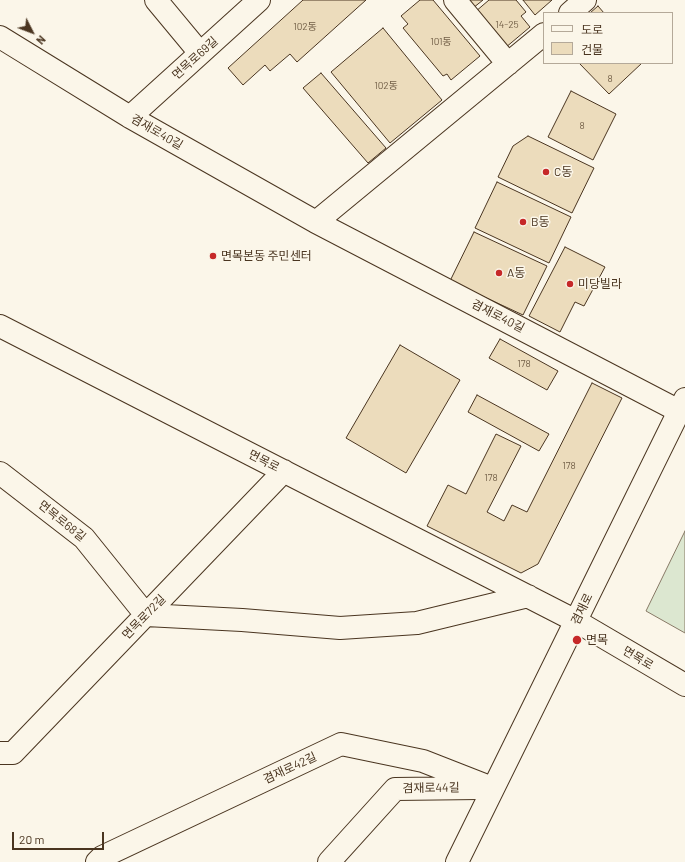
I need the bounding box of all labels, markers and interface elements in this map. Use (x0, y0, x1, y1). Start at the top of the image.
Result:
north arrow (12, 12, 52, 52)
legend (543, 12, 673, 64)
house number: 14-25 (495, 19, 519, 31)
house number: 102동 (293, 21, 317, 33)
text: 도로 (581, 22, 603, 36)
text: N (34, 33, 49, 47)
street label: 면목로69길 (169, 34, 221, 82)
house number: 101동 (430, 36, 452, 48)
text: 건물 (581, 42, 603, 56)
house number: 8 (607, 73, 613, 85)
house number: 102동 (374, 80, 398, 92)
street label: 겸재로40길 (128, 111, 186, 153)
house number: 8 (579, 120, 585, 132)
place label: C동 (554, 165, 572, 179)
marker: C동 (541, 167, 551, 177)
place label: B동 (531, 215, 550, 229)
marker: B동 (518, 217, 528, 227)
place label: 면목본동 주민센터 (221, 249, 312, 263)
marker: 면목본동 주민센터 (208, 251, 218, 261)
place label: A동 (507, 266, 525, 280)
marker: A동 (494, 268, 504, 278)
place label: 미당빌라 (578, 277, 622, 291)
marker: 미당빌라 (565, 279, 575, 289)
street label: 겸재로40길 (469, 297, 527, 335)
house number: 178 (517, 358, 531, 370)
street label: 면목로 (246, 447, 282, 475)
house number: 178 (562, 460, 576, 472)
house number: 178 (484, 472, 498, 484)
street label: 면목로68길 (35, 498, 89, 544)
street label: 겸재로 (568, 591, 596, 627)
street label: 면목로72길 (119, 592, 169, 642)
place label: 면목 (586, 633, 608, 647)
marker: 면목 (571, 634, 583, 646)
street label: 면목로 (620, 643, 656, 673)
street label: 겸재로42길 (261, 749, 319, 787)
street label: 겸재로44길 (402, 780, 460, 796)
scale bar (14, 824, 106, 850)
text: 20 m (19, 832, 45, 846)

